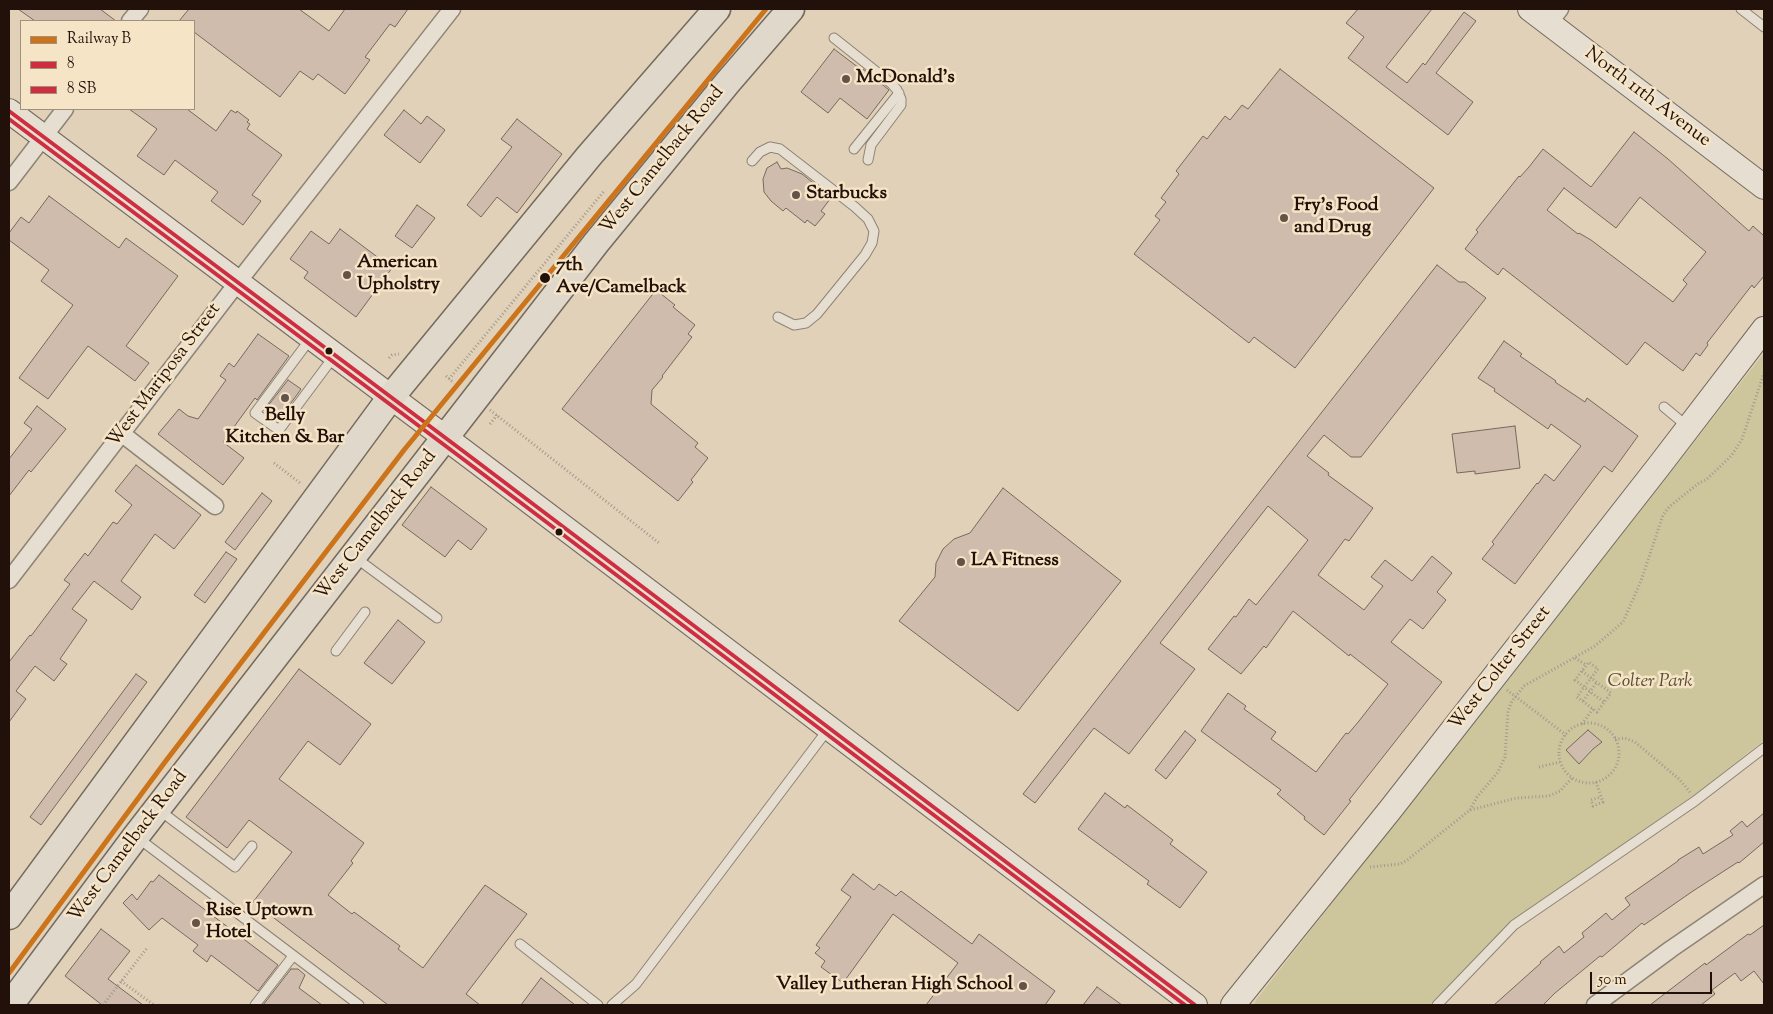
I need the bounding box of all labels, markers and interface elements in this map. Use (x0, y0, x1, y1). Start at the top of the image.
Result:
legend (20, 20, 195, 110)
text: Railway B (67, 29, 131, 50)
street label: North 11th Avenue (1579, 43, 1715, 153)
text: 8 (67, 54, 75, 75)
place label: McDonald's (856, 68, 955, 90)
marker: McDonald's (840, 73, 852, 85)
text: 8 SB (67, 79, 96, 100)
street label: West Camelback Road (596, 82, 730, 240)
place label: Starbucks (806, 184, 887, 206)
marker: Starbucks (790, 189, 802, 201)
place label: Fry's Food and Drug (1294, 196, 1379, 240)
marker: Fry's Food and Drug (1278, 212, 1290, 224)
place label: American Upholstry (357, 253, 440, 297)
place label: 7th Ave/Camelback (556, 256, 686, 300)
marker: American Upholstry (341, 269, 353, 281)
marker: 7th Ave/Camelback (538, 271, 552, 285)
street label: West Mariposa Street (103, 299, 227, 453)
unlabelled marker (324, 346, 334, 356)
marker: Belly Kitchen & Bar (279, 392, 291, 404)
place label: Belly Kitchen & Bar (226, 406, 344, 450)
street label: West Camelback Road (311, 446, 443, 606)
unlabelled marker (554, 527, 564, 537)
place label: LA Fitness (971, 551, 1059, 573)
marker: LA Fitness (955, 556, 967, 568)
street label: West Colter Street (1445, 602, 1557, 736)
park label: Colter Park (1607, 672, 1693, 694)
street label: West Camelback Road (64, 767, 194, 927)
place label: Rise Uptown Hotel (206, 901, 313, 945)
marker: Rise Uptown Hotel (190, 917, 202, 929)
scale bar (1593, 962, 1716, 994)
text: 50 m (1598, 970, 1627, 991)
place label: Valley Lutheran High School (776, 975, 1013, 997)
marker: Valley Lutheran High School (1017, 980, 1029, 992)

